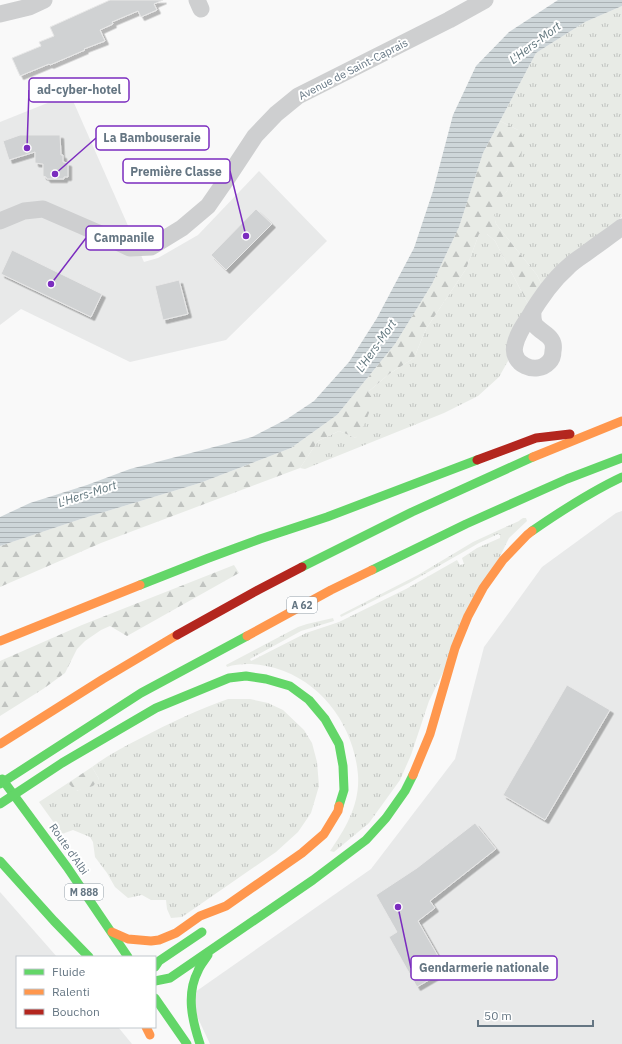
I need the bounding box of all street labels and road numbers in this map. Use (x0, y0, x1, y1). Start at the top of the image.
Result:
street label: Avenue de Saint-Caprais (296, 35, 410, 103)
road number: A 62 (287, 597, 317, 613)
street label: Route d'Albi (46, 821, 92, 877)
road number: M 888 (65, 884, 103, 900)

